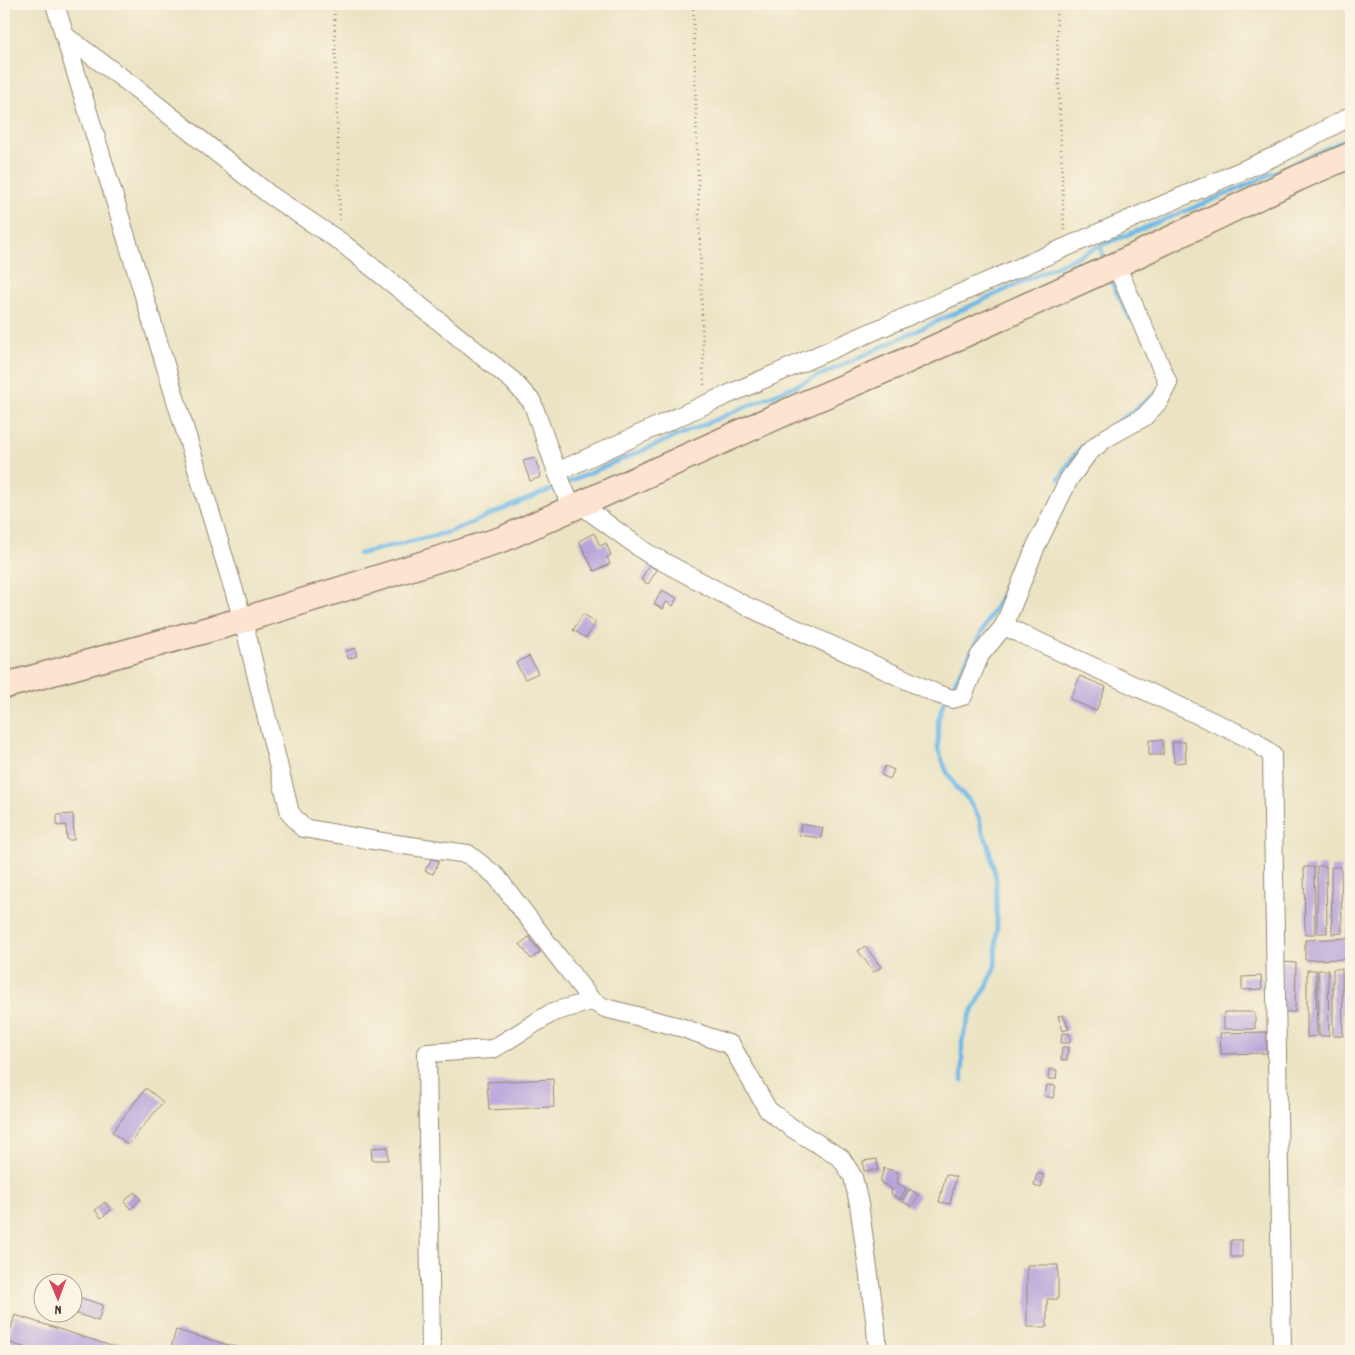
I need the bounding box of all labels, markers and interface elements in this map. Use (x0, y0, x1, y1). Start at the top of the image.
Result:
north arrow (32, 1272, 82, 1322)
text: N (54, 1299, 62, 1319)

